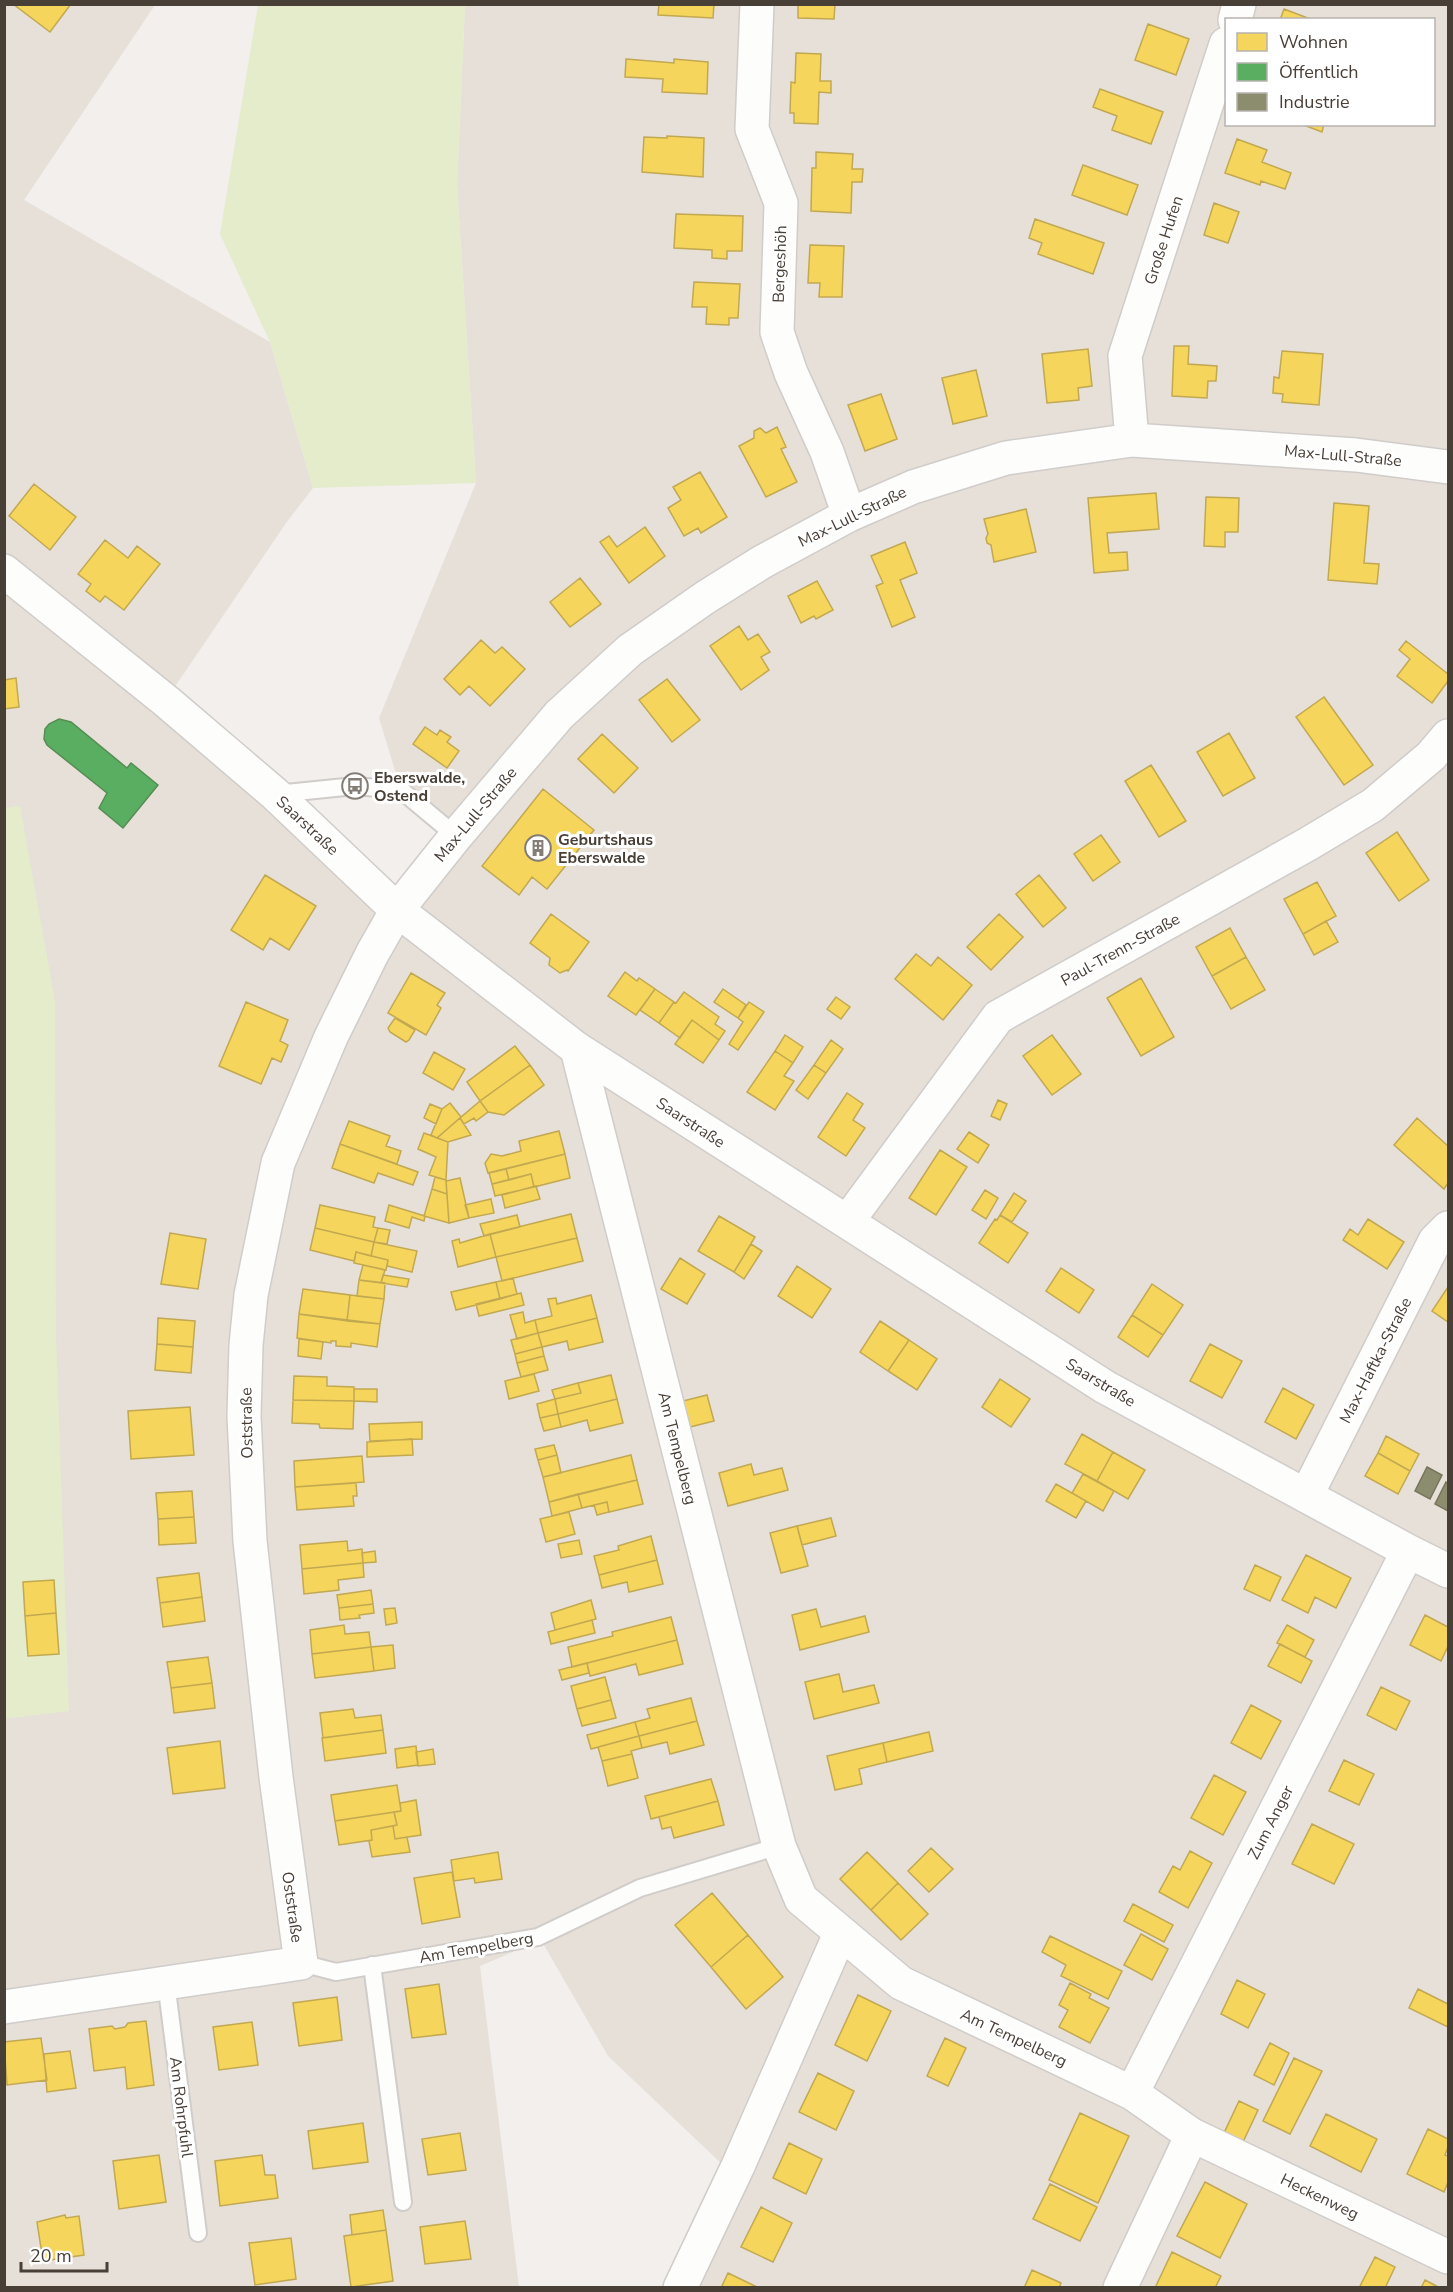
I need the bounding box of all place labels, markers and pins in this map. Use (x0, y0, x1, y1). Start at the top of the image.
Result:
place label: Eberswalde, Ostend (374, 767, 465, 807)
bus stop icon: Eberswalde, Ostend (340, 771, 370, 801)
place label: Geburtshaus Eberswalde (558, 829, 653, 869)
building icon: Geburtshaus Eberswalde (523, 833, 553, 863)

